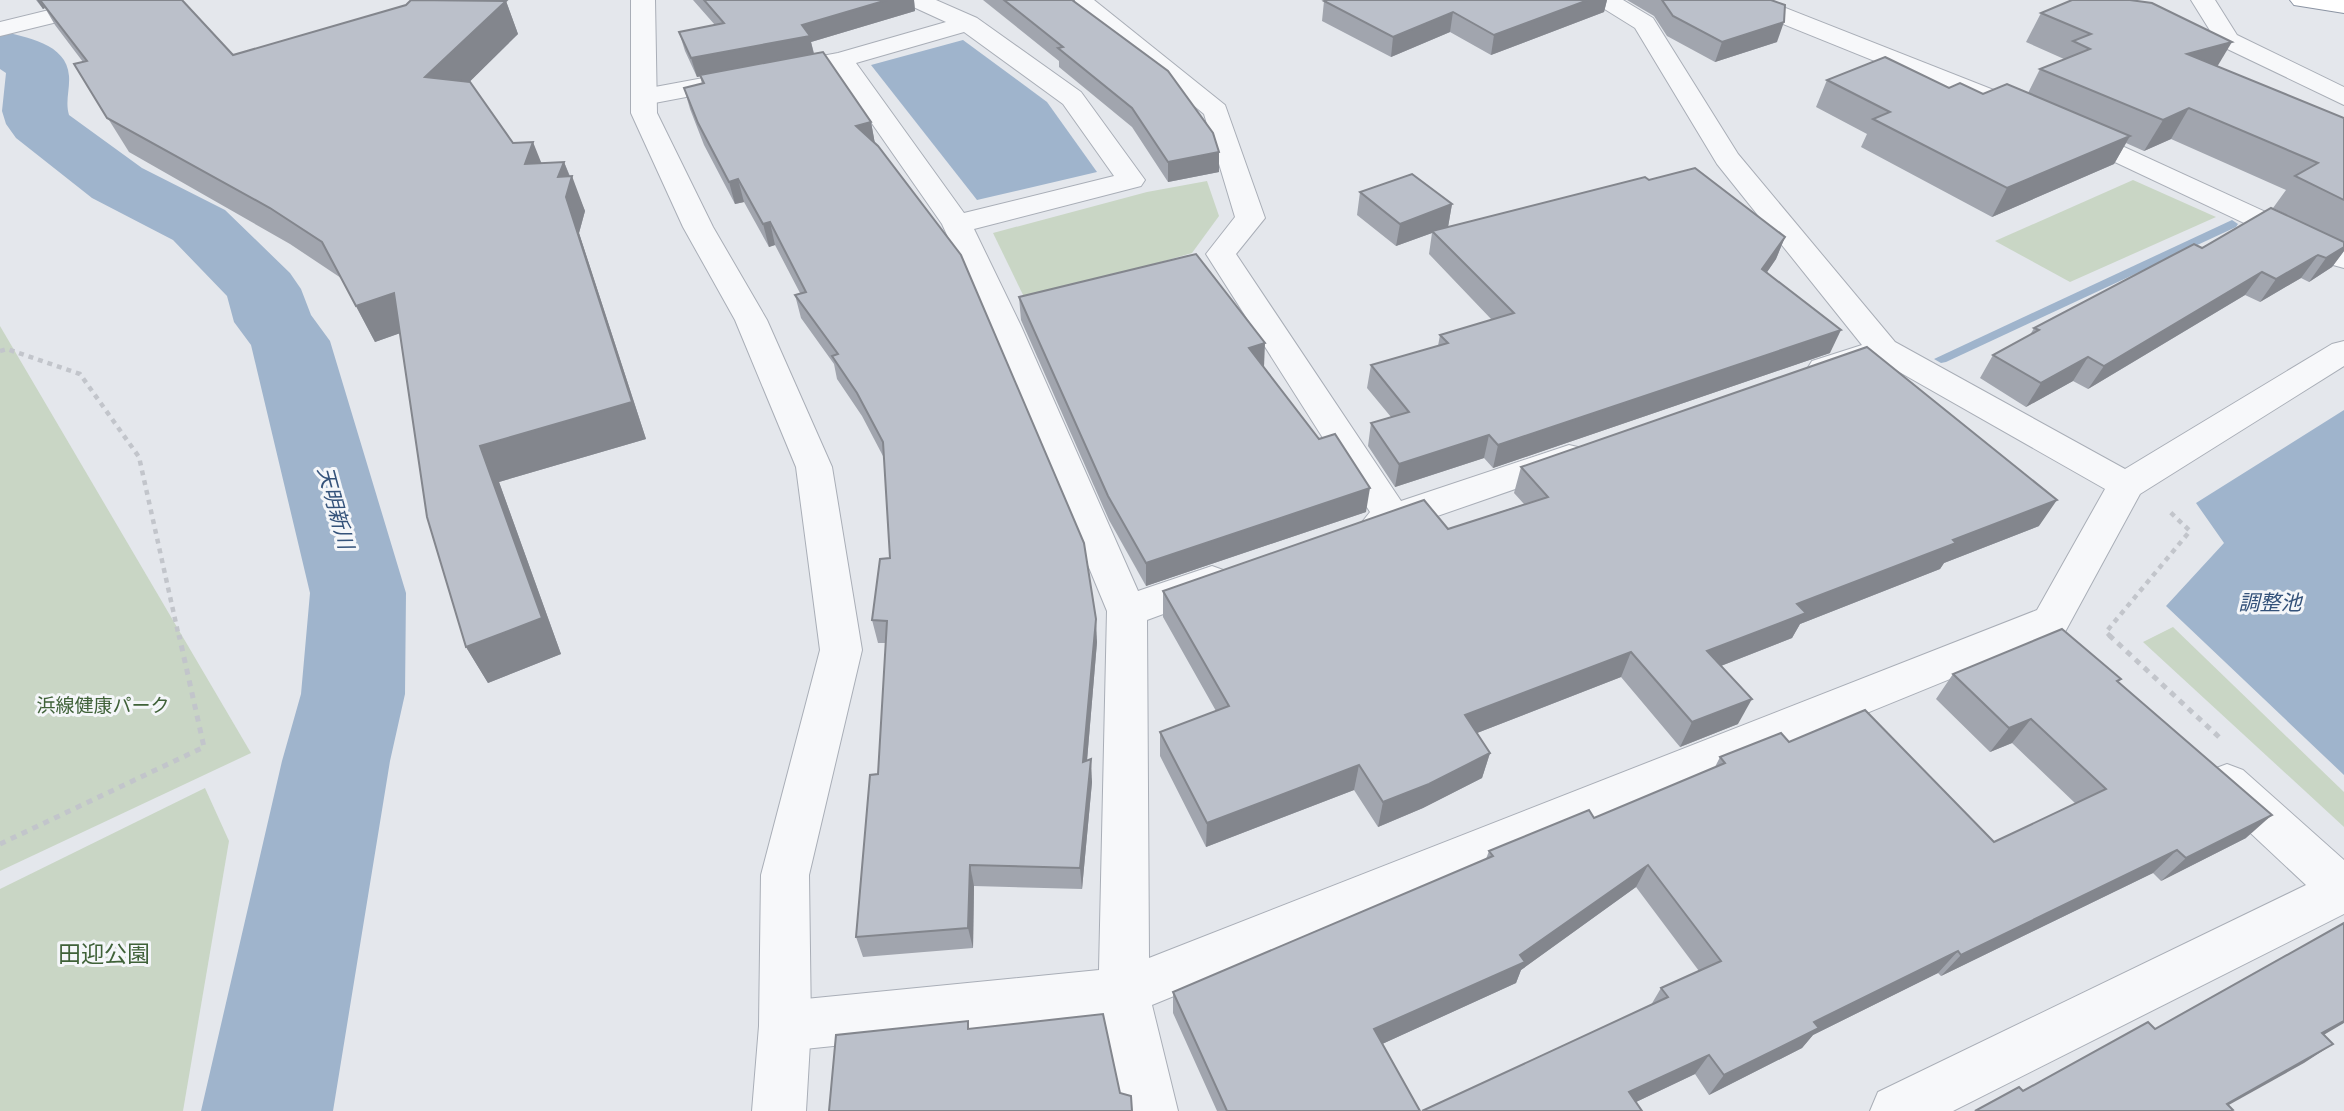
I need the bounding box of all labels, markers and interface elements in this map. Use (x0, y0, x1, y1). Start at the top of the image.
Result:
water label: 天明新川 (312, 464, 358, 554)
water label: 調整池 (2239, 591, 2303, 616)
park label: 浜線健康パーク (36, 695, 170, 718)
park label: 田迎公園 (58, 941, 150, 969)

